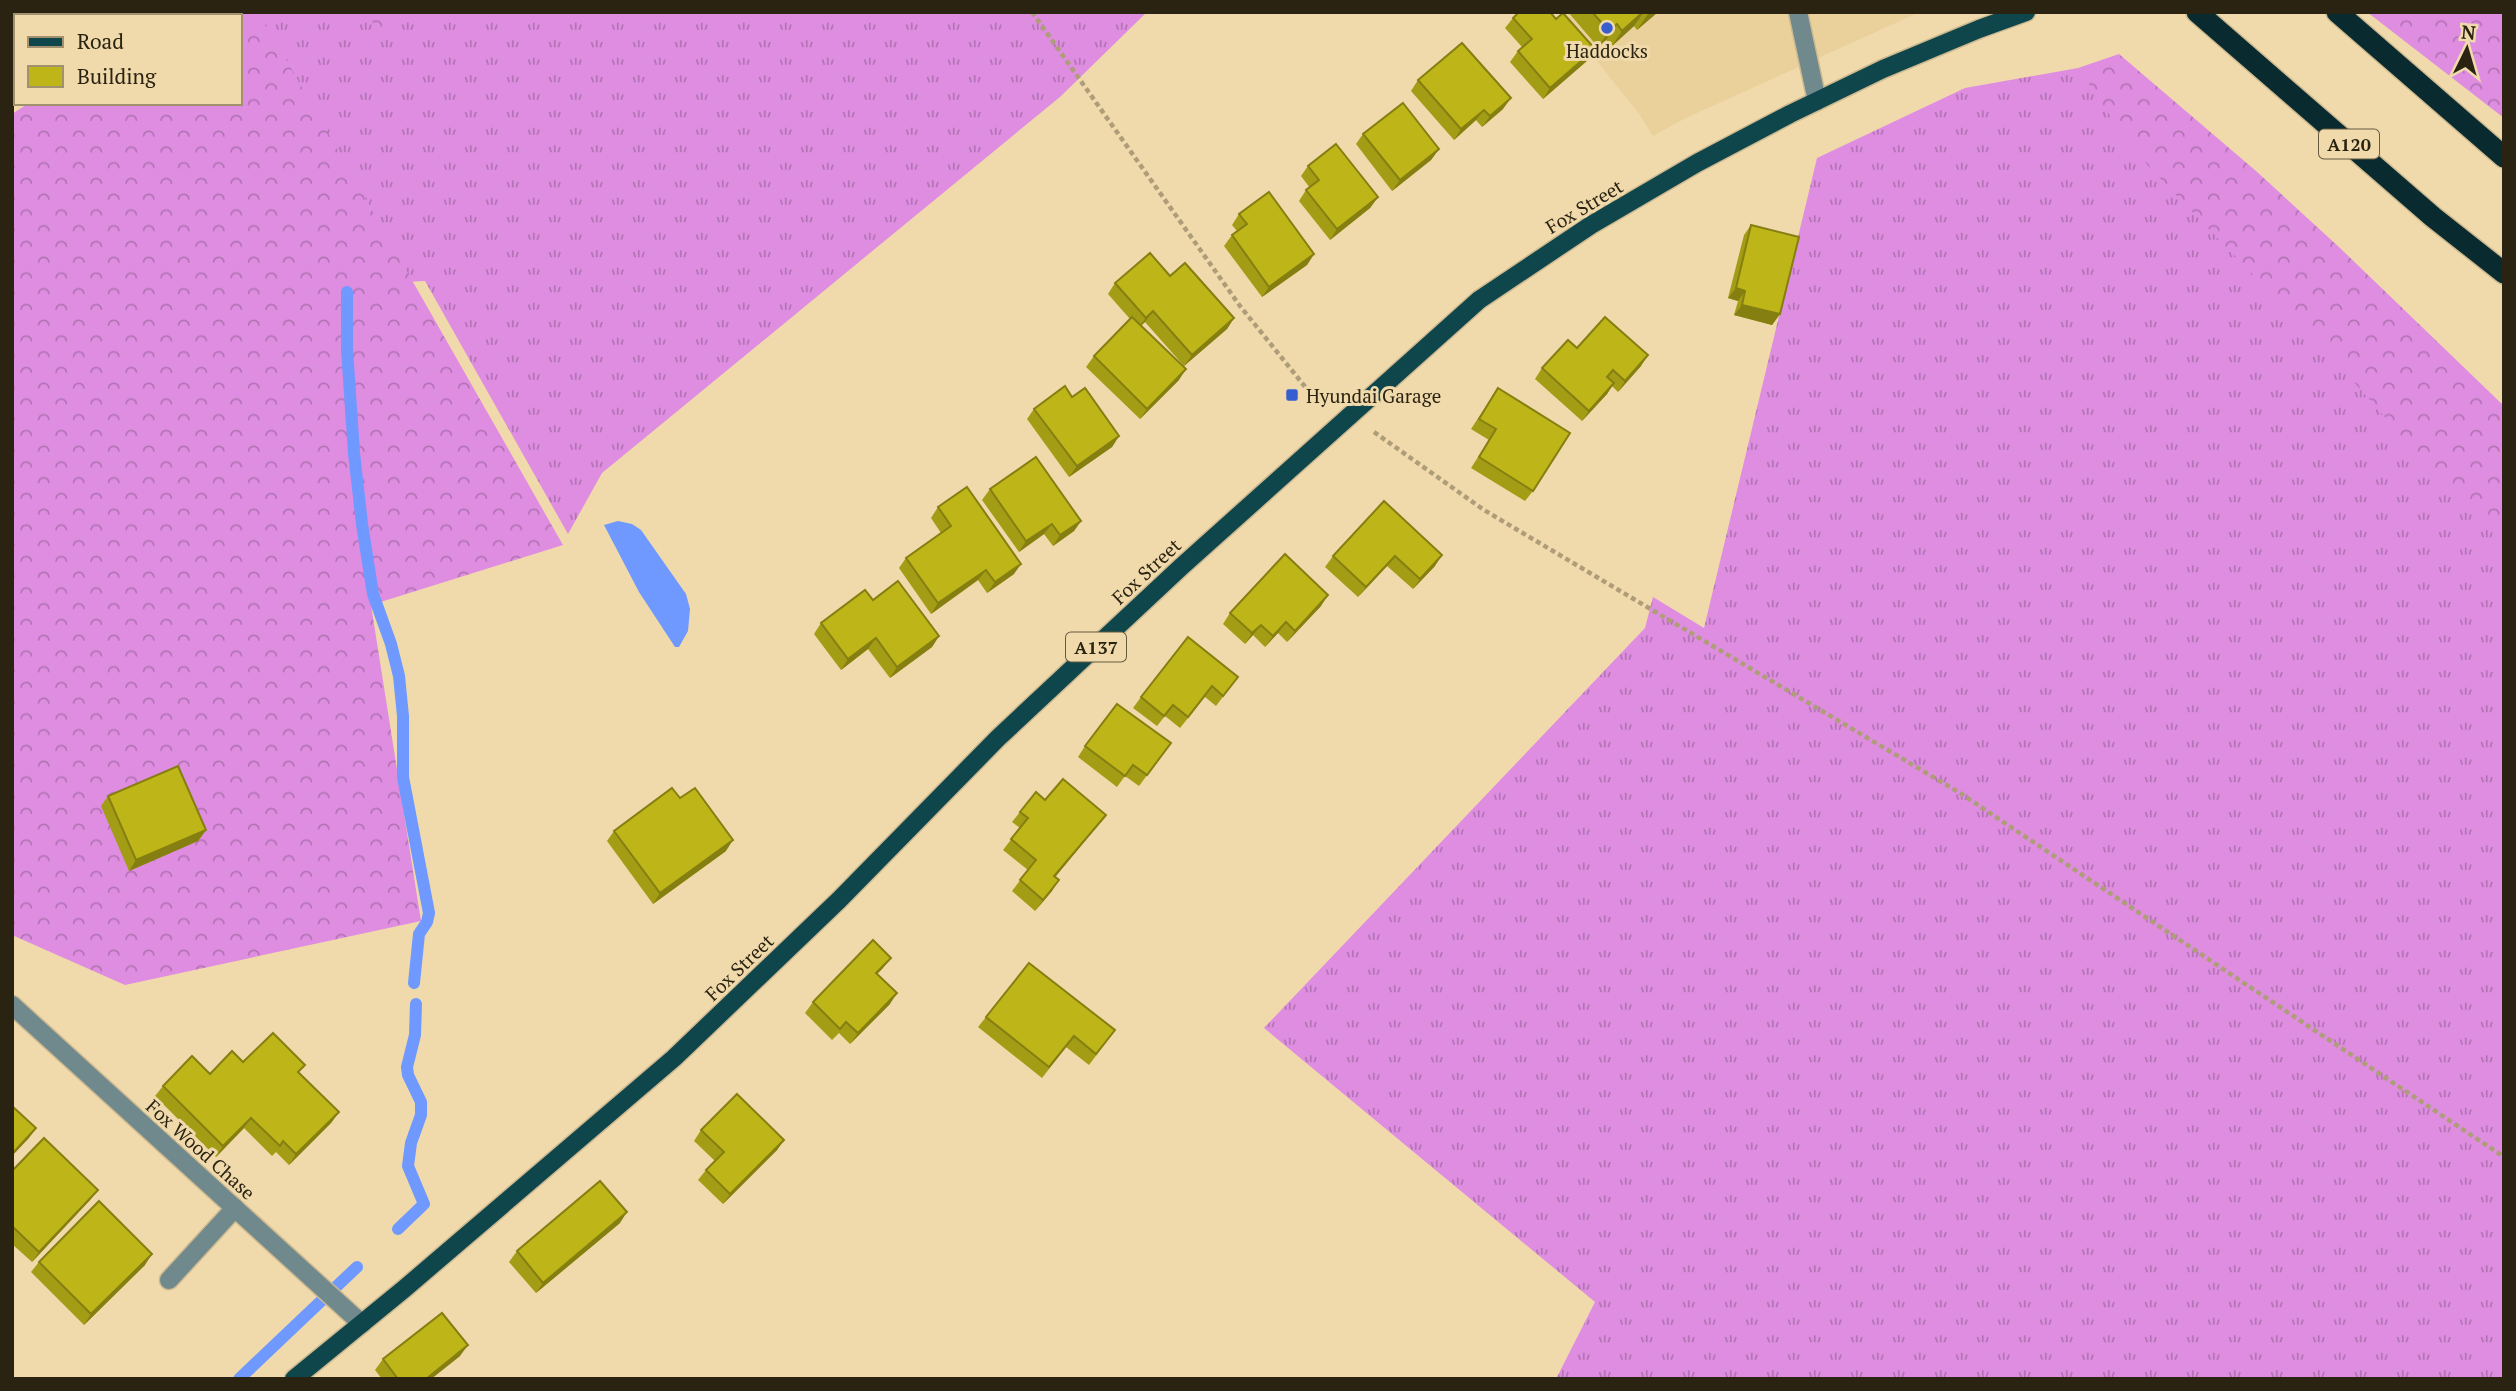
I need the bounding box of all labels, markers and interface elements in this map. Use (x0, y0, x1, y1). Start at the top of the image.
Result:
legend (14, 14, 242, 105)
north arrow (2432, 14, 2502, 84)
text: N (2460, 18, 2477, 45)
marker: Haddocks (1599, 20, 1615, 36)
text: Road (77, 27, 124, 55)
place label: Haddocks (1566, 38, 1648, 63)
text: Building (77, 62, 157, 90)
road number: A120 (2319, 130, 2379, 159)
street label: Fox Street (1541, 173, 1627, 239)
place label: Hyundai Garage (1306, 383, 1441, 408)
marker: Hyundai Garage (1284, 387, 1300, 403)
street label: Fox Street (1106, 533, 1186, 609)
road number: A137 (1066, 632, 1126, 662)
street label: Fox Street (699, 928, 779, 1006)
street label: Fox Wood Chase (141, 1093, 261, 1205)

